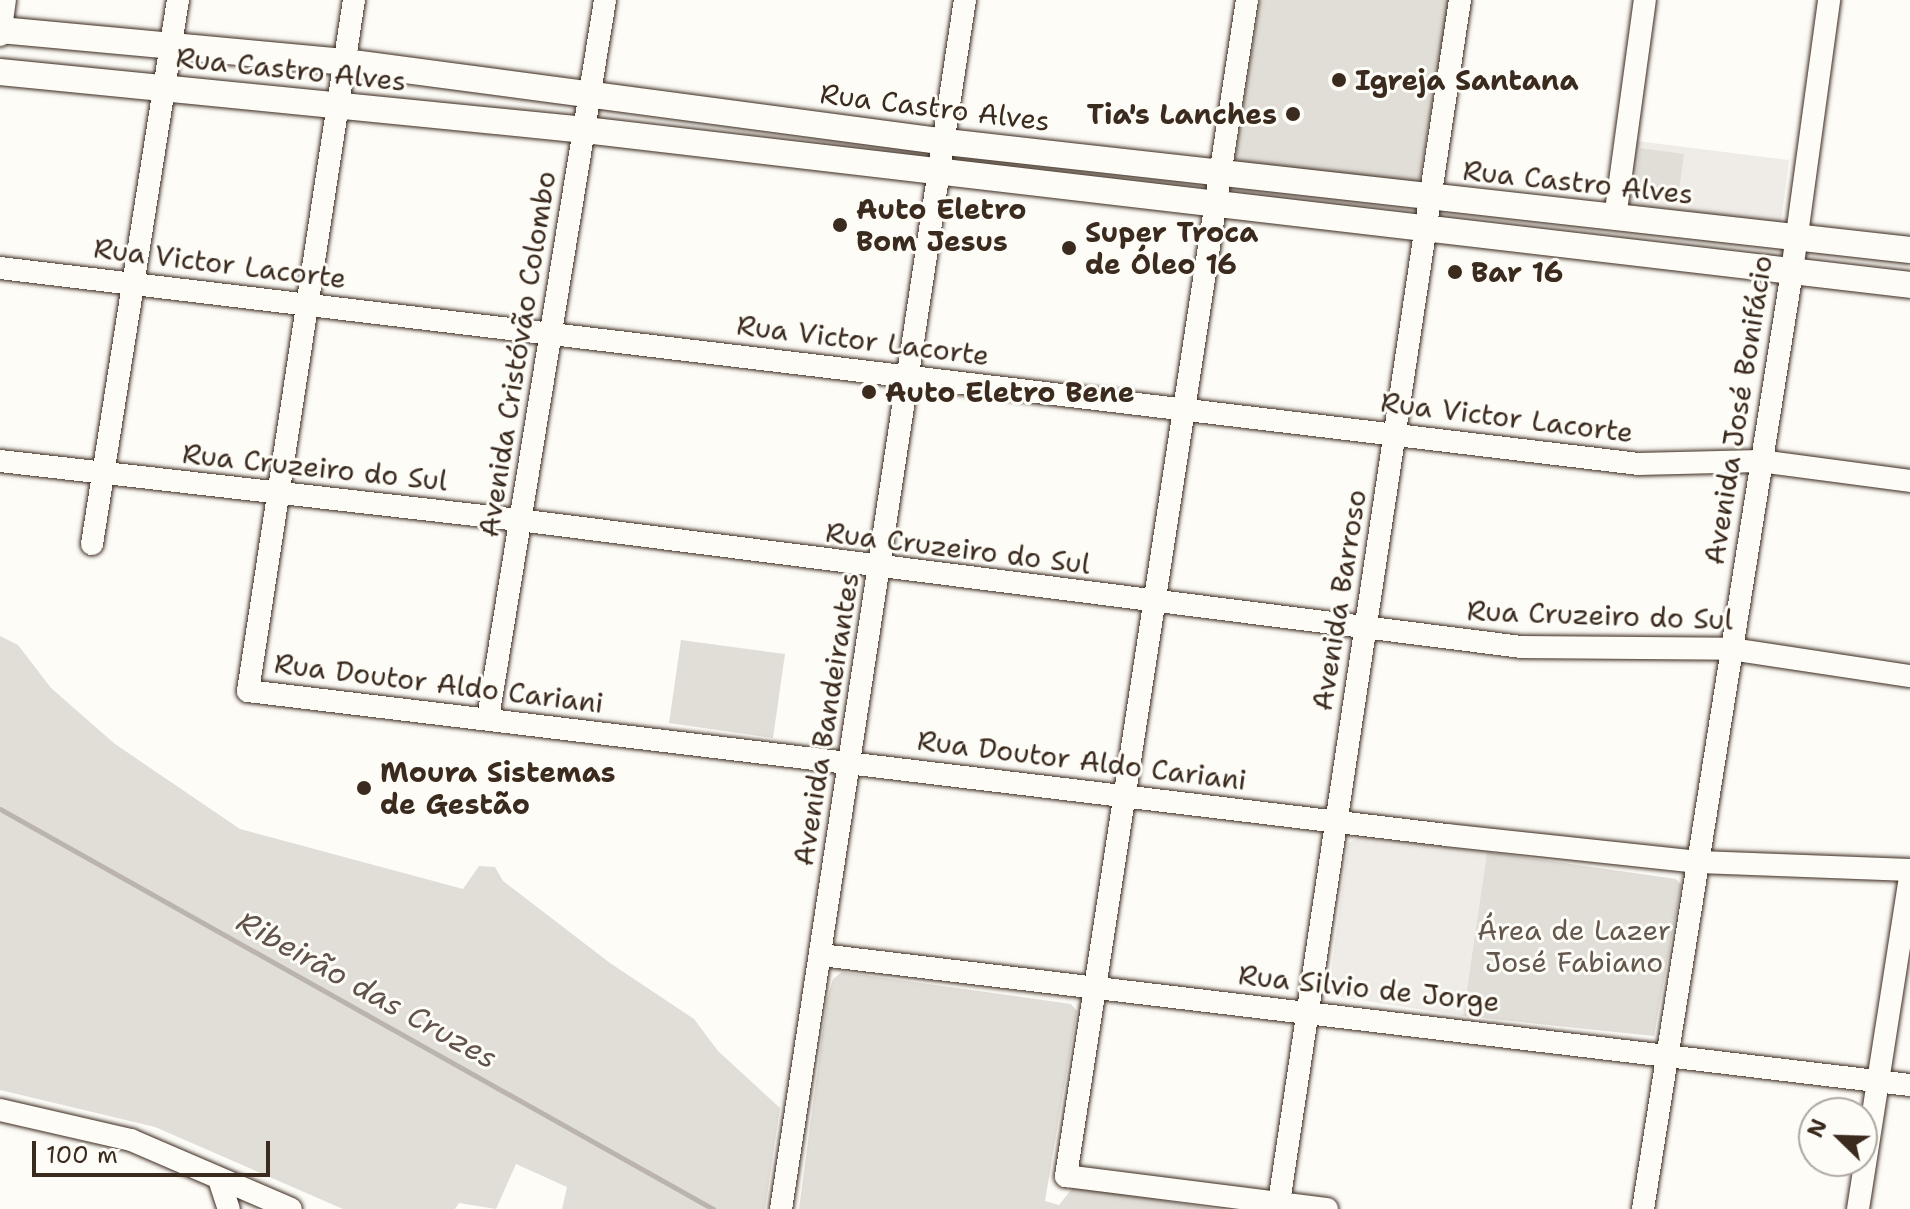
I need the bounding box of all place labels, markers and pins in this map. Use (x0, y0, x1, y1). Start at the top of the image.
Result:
place label: Igreja Santana (1355, 63, 1579, 97)
marker: Igreja Santana (1330, 71, 1348, 89)
place label: Tia's Lanches (1087, 97, 1277, 131)
marker: Tia's Lanches (1284, 105, 1302, 123)
place label: Auto Eletro Bom Jesus (856, 192, 1027, 258)
place label: Super Troca de Óleo 16 (1085, 215, 1258, 281)
marker: Auto Eletro Bom Jesus (831, 216, 849, 234)
marker: Super Troca de Óleo 16 (1060, 239, 1078, 257)
place label: Bar 16 (1471, 255, 1563, 289)
marker: Bar 16 (1446, 263, 1464, 281)
place label: Auto Eletro Bene (885, 375, 1134, 409)
marker: Auto Eletro Bene (860, 383, 878, 401)
place label: Moura Sistemas de Gestão (380, 755, 616, 821)
marker: Moura Sistemas de Gestão (355, 779, 373, 797)

